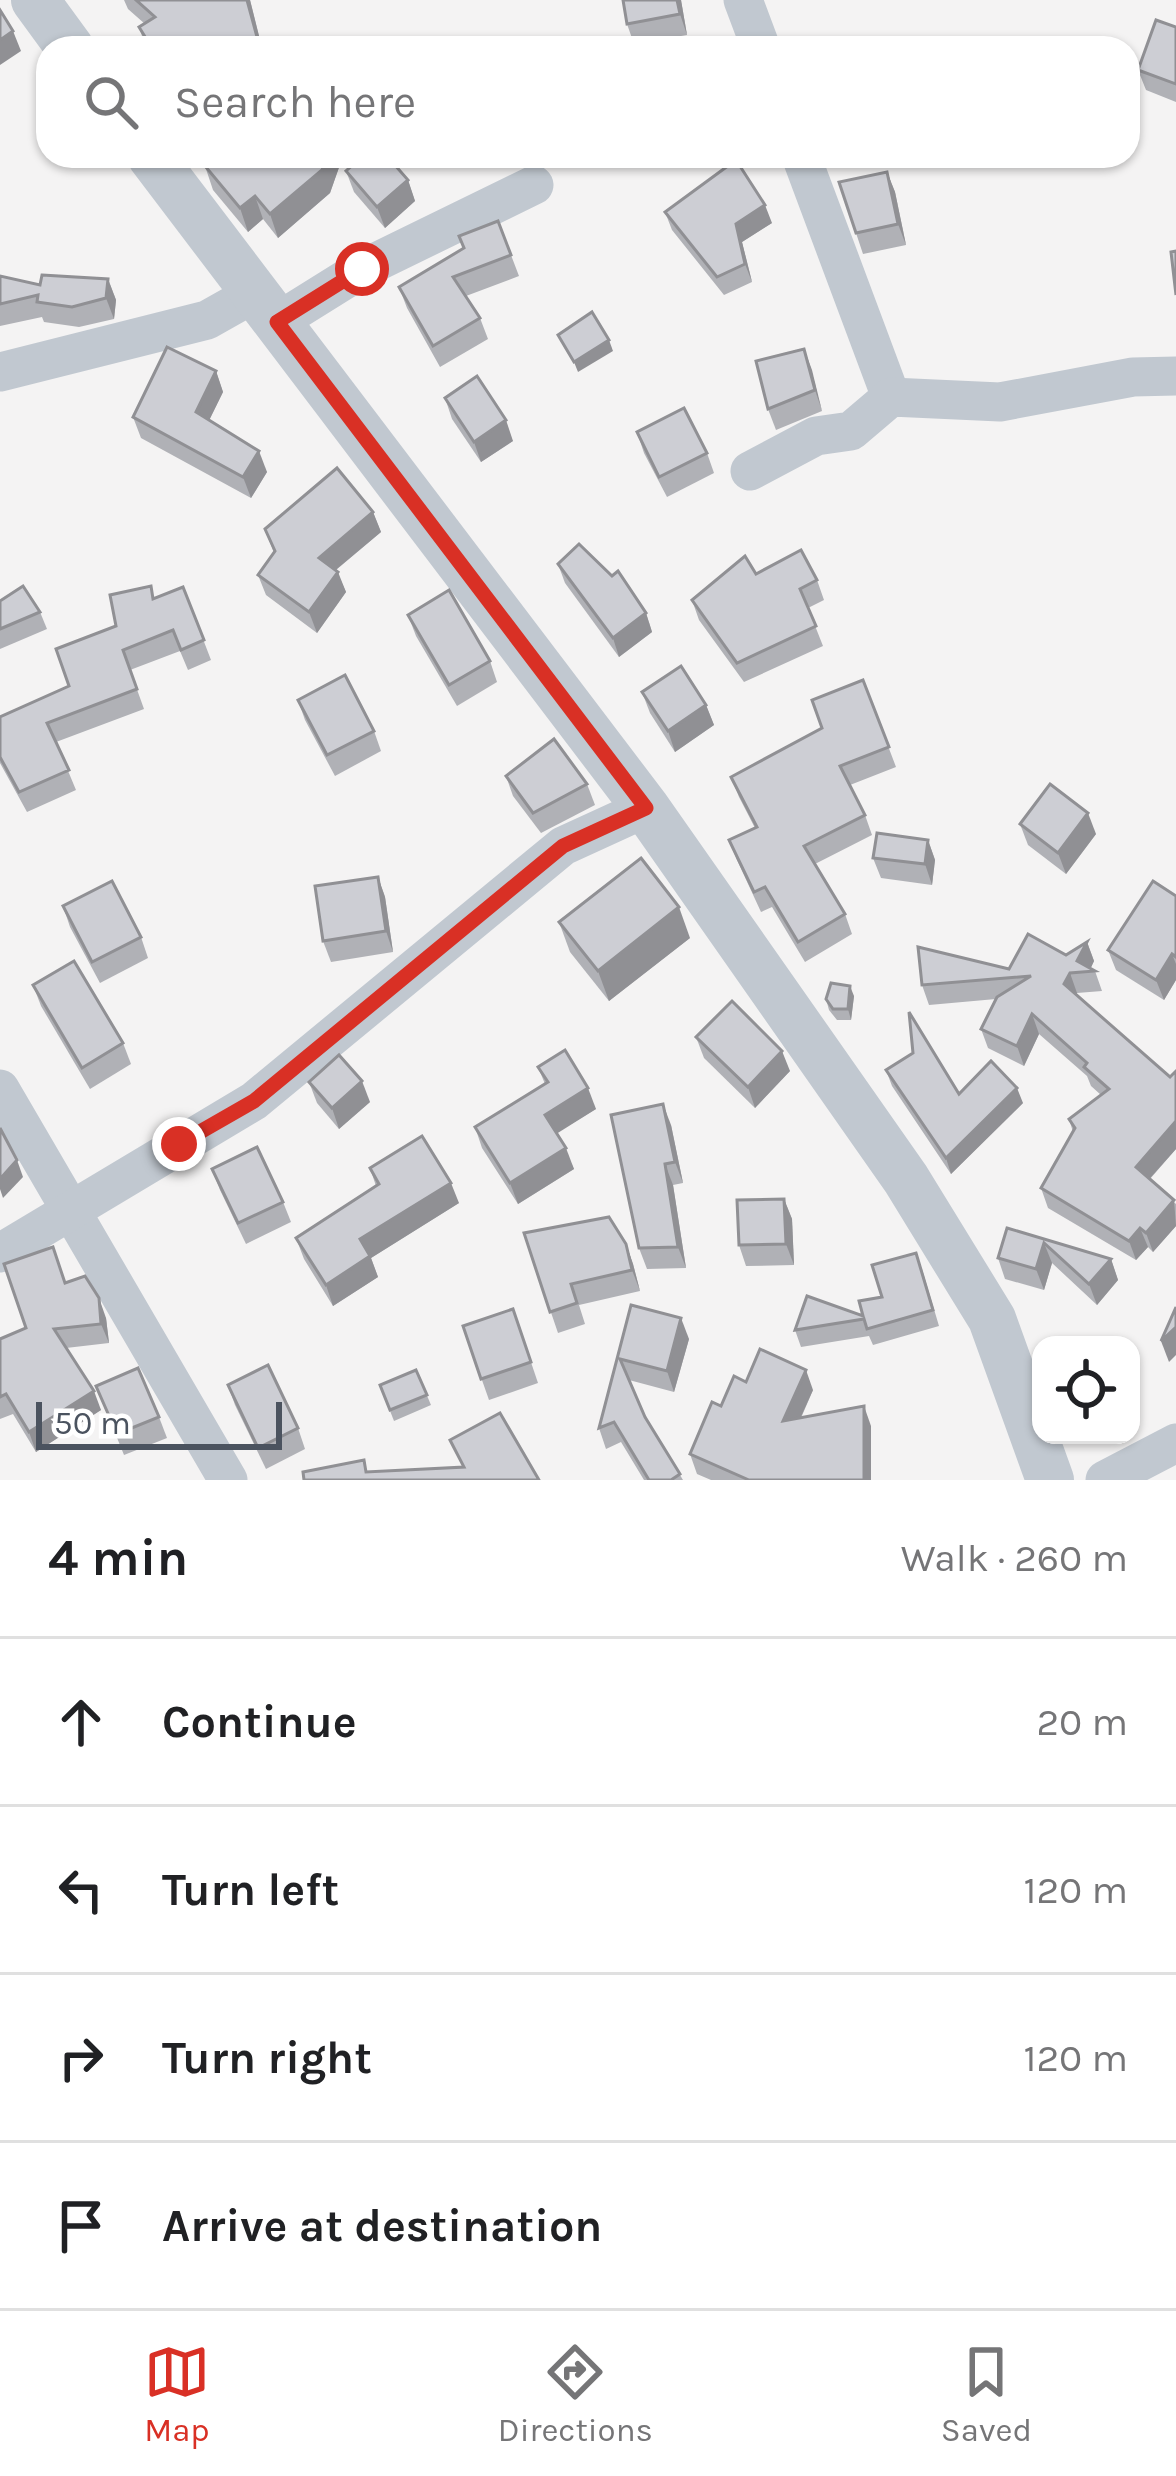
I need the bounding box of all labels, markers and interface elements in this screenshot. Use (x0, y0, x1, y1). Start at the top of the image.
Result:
search box (36, 36, 1140, 168)
icon: search (78, 69, 144, 135)
text: Search here (174, 76, 416, 128)
route start (335, 242, 389, 296)
route end (152, 1117, 206, 1171)
map controls (1032, 1336, 1140, 1444)
button: locate (1032, 1336, 1140, 1444)
scale bar (36, 1396, 282, 1449)
text: 50 m (54, 1404, 131, 1442)
text: 4 min (48, 1528, 188, 1588)
text: Walk · 260 m (901, 1535, 1128, 1581)
icon: ahead (48, 1689, 114, 1755)
text: Continue (162, 1696, 357, 1748)
text: 20 m (1037, 1699, 1128, 1745)
icon: left (48, 1857, 114, 1923)
text: Turn left (162, 1864, 339, 1916)
text: 120 m (1024, 1867, 1128, 1913)
icon: right (48, 2025, 114, 2091)
text: Turn right (162, 2032, 372, 2084)
text: 120 m (1024, 2035, 1128, 2081)
icon: arrive (48, 2193, 114, 2259)
text: Arrive at destination (162, 2200, 602, 2252)
tab: Map (144, 2339, 210, 2449)
tab: Directions (498, 2339, 653, 2449)
tab: Saved (941, 2339, 1032, 2449)

